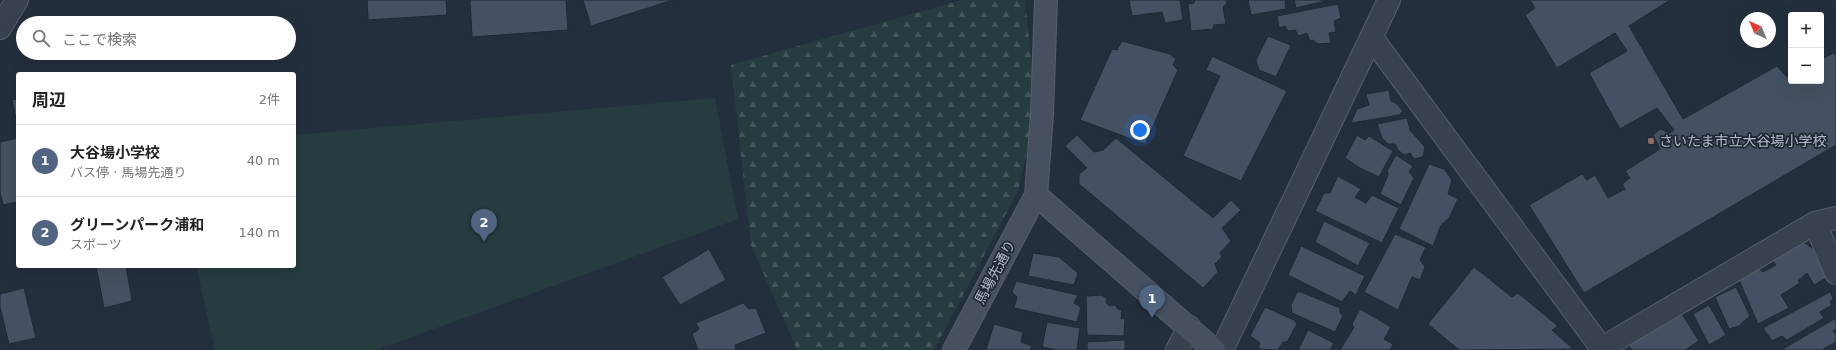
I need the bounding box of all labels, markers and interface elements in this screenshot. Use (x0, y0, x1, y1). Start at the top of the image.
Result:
north arrow (1740, 12, 1776, 48)
map controls (1788, 12, 1824, 84)
button: + (1788, 12, 1824, 48)
search box (16, 16, 296, 60)
icon: search (30, 27, 52, 49)
text: ここで検索 (62, 31, 137, 49)
button: − (1788, 48, 1824, 84)
text: 周辺 (32, 90, 66, 110)
text: 2件 (259, 92, 280, 107)
your location (1130, 120, 1150, 140)
place label: さいたま市立大谷場小学校 (1659, 133, 1827, 149)
marker: さいたま市立大谷場小学校 (1646, 136, 1656, 146)
text: 大谷場小学校 (70, 144, 160, 162)
text: 1 (40, 153, 50, 168)
text: 40 m (247, 153, 280, 168)
text: バス停 · 馬場先通り (70, 165, 186, 180)
pin: 2 (471, 209, 497, 242)
text: グリーンパーク浦和 (70, 216, 204, 234)
text: 2 (40, 225, 50, 240)
text: 140 m (238, 225, 280, 240)
text: スポーツ (70, 237, 122, 252)
street label: 馬場先通り (972, 237, 1018, 307)
pin: 1 (1139, 285, 1165, 318)

